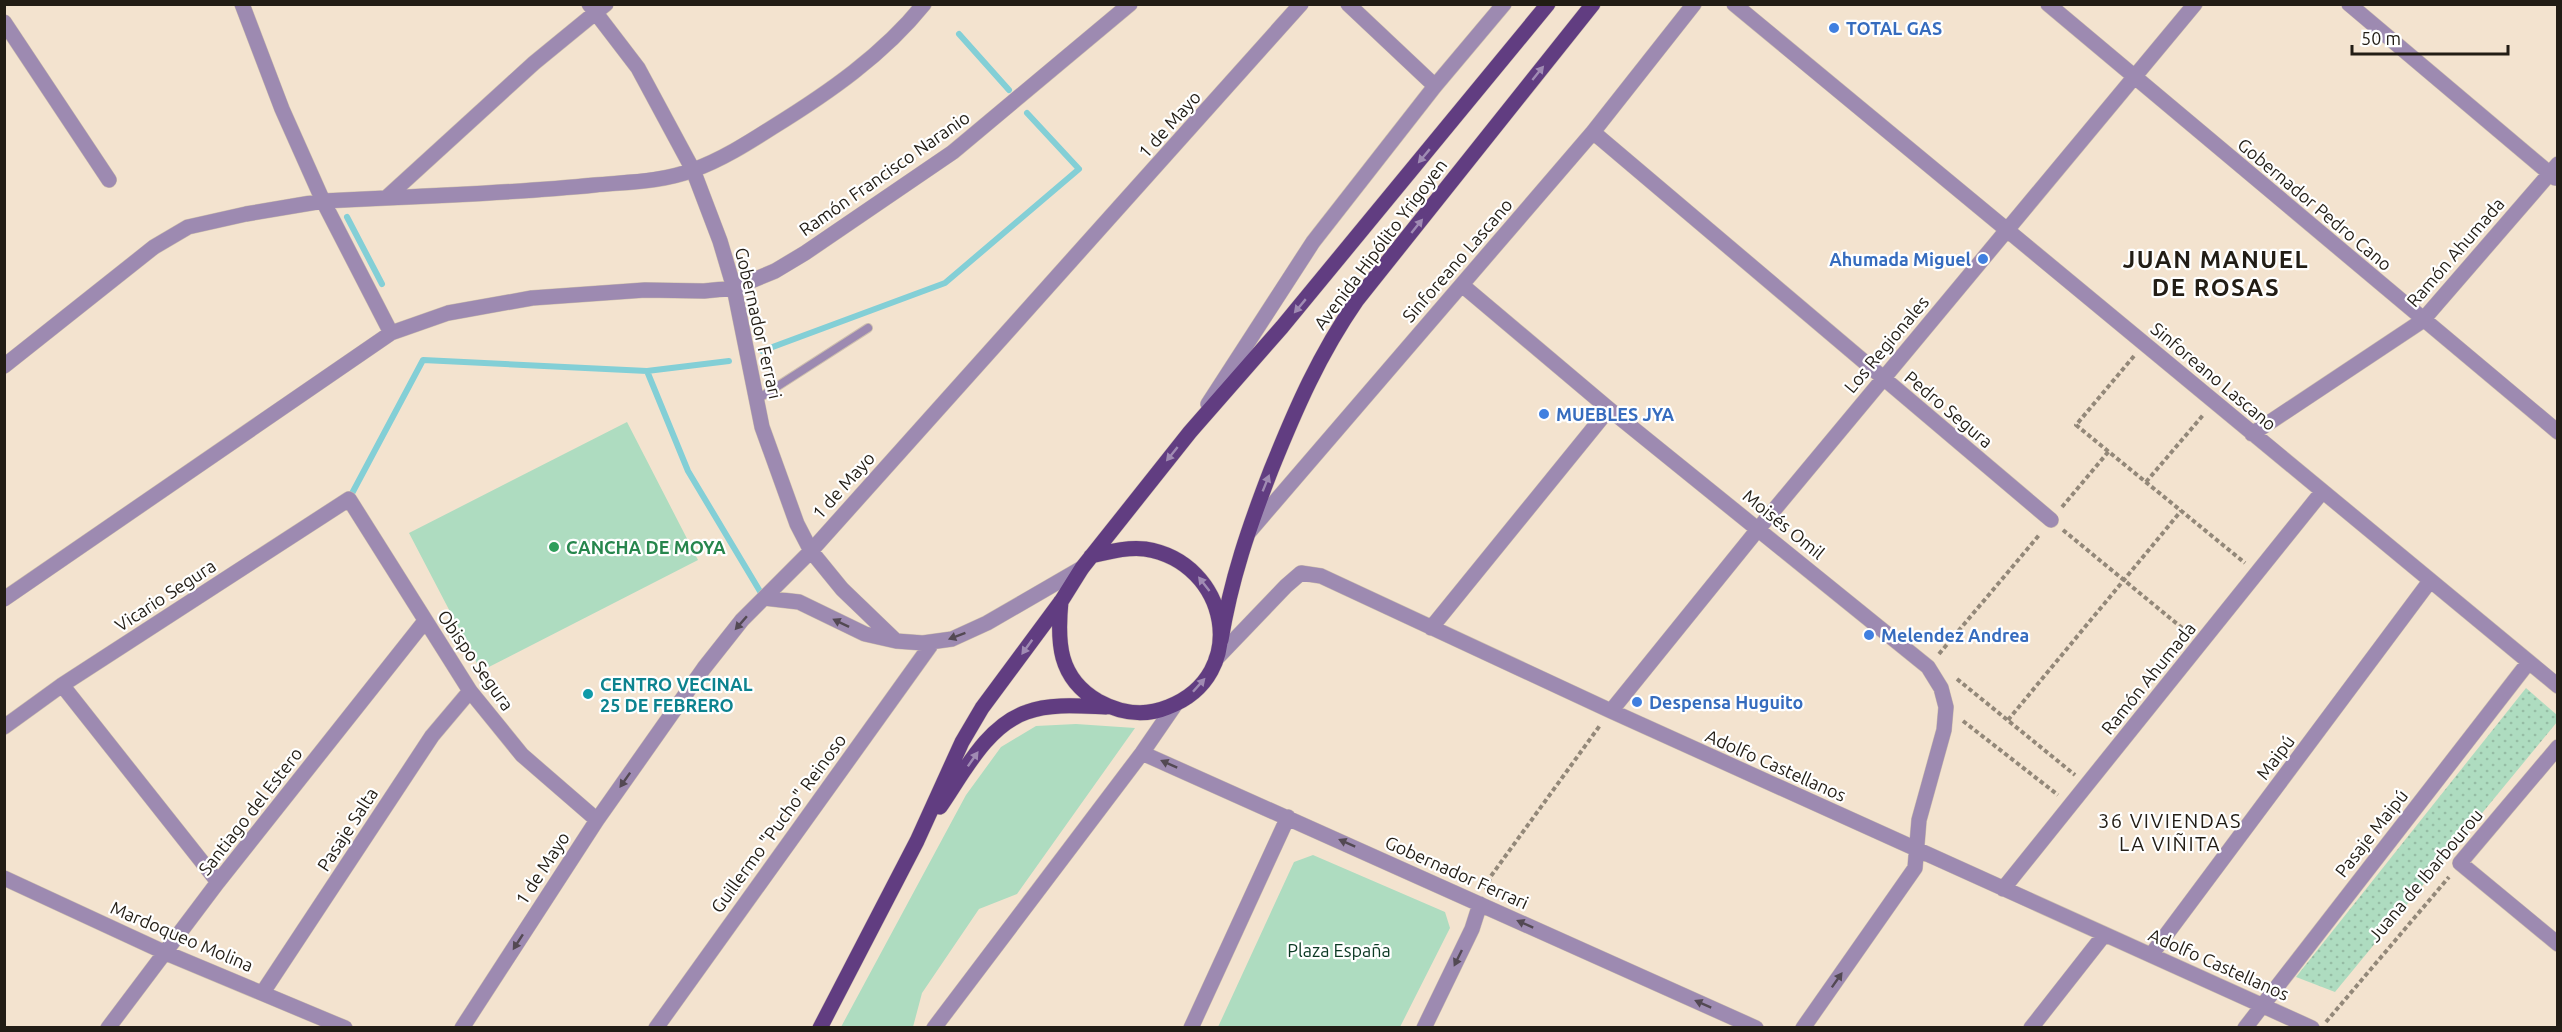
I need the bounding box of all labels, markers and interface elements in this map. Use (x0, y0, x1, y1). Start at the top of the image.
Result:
place label: TOTAL GAS (1846, 18, 1942, 38)
scale bar (2352, 18, 2508, 56)
marker: TOTAL GAS (1827, 21, 1841, 35)
text: 50 m (2361, 28, 2401, 48)
one-way arrow (1532, 65, 1545, 81)
street label: 1 de Mayo (1134, 86, 1204, 162)
street label: Ramón Francisco Naranio (795, 107, 973, 239)
street label: Gobernador Pedro Cano (2234, 134, 2396, 274)
one-way arrow (1418, 148, 1431, 163)
street label: Avenida Hipólito Yrigoyen (1309, 155, 1451, 333)
street label: Ramón Ahumada (2402, 193, 2508, 311)
street label: Sinforeano Lascano (1398, 194, 1516, 326)
one-way arrow (1410, 218, 1422, 233)
street label: Gobernador Ferrari (732, 245, 786, 401)
district label: JUAN MANUEL DE ROSAS (2123, 246, 2309, 301)
place label: Ahumada Miguel (1829, 249, 1972, 269)
marker: Ahumada Miguel (1976, 252, 1990, 266)
street label: Los Regionales (1840, 291, 1932, 396)
one-way arrow (1293, 298, 1306, 314)
street label: Sinforeano Lascano (2147, 318, 2281, 434)
street label: Pedro Segura (1901, 367, 1997, 451)
place label: MUEBLES JYA (1556, 404, 1675, 424)
marker: MUEBLES JYA (1537, 407, 1551, 421)
one-way arrow (1167, 446, 1179, 461)
street label: 1 de Mayo (808, 447, 878, 523)
one-way arrow (1262, 473, 1272, 491)
street label: Moisés Omil (1739, 485, 1829, 563)
place label: CANCHA DE MOYA (566, 537, 726, 557)
marker: CANCHA DE MOYA (547, 540, 561, 554)
street label: Vicario Segura (111, 555, 219, 635)
one-way arrow (1197, 576, 1210, 592)
street label: Obispo Segura (434, 606, 518, 714)
one-way arrow (734, 615, 747, 631)
one-way arrow (832, 618, 850, 628)
street label: Ramón Ahumada (2097, 618, 2199, 738)
place label: Melendez Andrea (1881, 625, 2029, 645)
marker: Melendez Andrea (1862, 628, 1876, 642)
one-way arrow (948, 632, 966, 641)
one-way arrow (1021, 639, 1033, 655)
place label: CENTRO VECINAL 25 DE FEBRERO (600, 674, 753, 715)
one-way arrow (1192, 678, 1206, 693)
marker: CENTRO VECINAL 25 DE FEBRERO (581, 687, 595, 701)
place label: Despensa Huguito (1649, 692, 1803, 712)
marker: Despensa Huguito (1630, 695, 1644, 709)
street label: Adolfo Castellanos (1703, 725, 1849, 805)
street label: Guillermo "Pucho" Reinoso (706, 730, 850, 916)
street label: Maipú (2252, 731, 2298, 783)
street label: Santiago del Estero (194, 743, 306, 879)
one-way arrow (967, 751, 979, 766)
one-way arrow (1160, 760, 1177, 769)
one-way arrow (619, 771, 631, 787)
street label: Pasaje Salta (313, 784, 381, 874)
street label: Pasaje Maipú (2331, 785, 2411, 881)
street label: Juana de Ibarbourou (2364, 805, 2486, 945)
district label: 36 VIVIENDAS LA VIÑITA (2098, 809, 2242, 855)
street label: 1 de Mayo (511, 828, 573, 908)
street label: Gobernador Ferrari (1382, 831, 1532, 913)
one-way arrow (1339, 839, 1356, 848)
street label: Mardoqueo Molina (108, 897, 256, 975)
one-way arrow (1516, 919, 1533, 928)
street label: Adolfo Castellanos (2146, 924, 2292, 1004)
one-way arrow (512, 934, 523, 950)
park label: Plaza España (1287, 940, 1391, 960)
one-way arrow (1454, 949, 1463, 966)
one-way arrow (1831, 972, 1843, 988)
one-way arrow (1694, 999, 1711, 1008)

